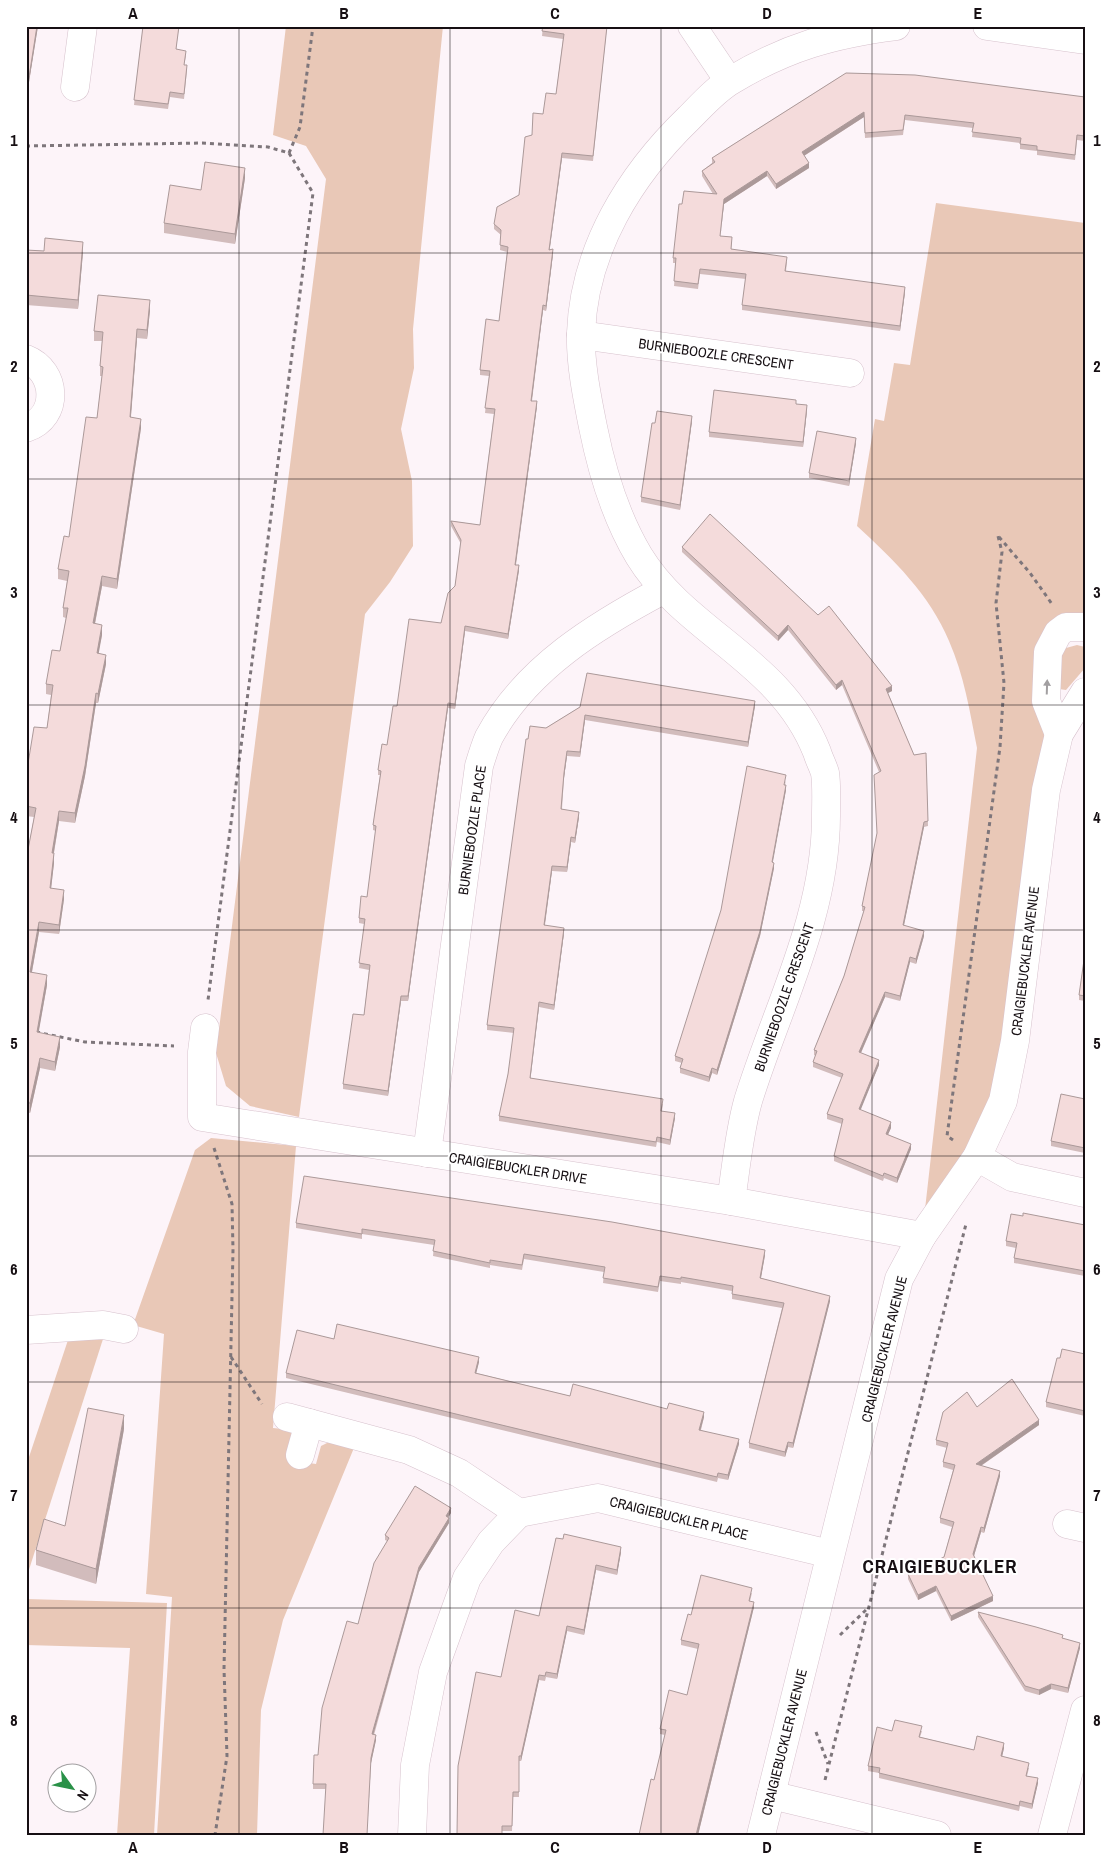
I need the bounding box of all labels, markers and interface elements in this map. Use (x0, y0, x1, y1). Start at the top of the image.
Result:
text: A (128, 2, 138, 24)
text: B (339, 2, 349, 24)
text: C (550, 2, 560, 24)
text: D (762, 2, 772, 24)
text: E (974, 2, 983, 24)
text: 1 (10, 129, 18, 151)
text: 1 (1093, 129, 1101, 151)
street label: BURNIEBOOZLE CRESCENT (637, 334, 795, 374)
text: 2 (10, 355, 18, 377)
text: 2 (1093, 355, 1101, 377)
text: 3 (10, 581, 18, 603)
text: 3 (1093, 581, 1101, 603)
one-way arrow (1043, 679, 1051, 695)
street label: BURNIEBOOZLE PLACE (454, 764, 490, 896)
text: 4 (10, 806, 18, 828)
text: 4 (1093, 806, 1101, 828)
street label: CRAIGIEBUCKLER AVENUE (1007, 885, 1043, 1037)
street label: BURNIEBOOZLE CRESCENT (750, 920, 818, 1074)
text: 5 (10, 1032, 18, 1054)
text: 5 (1093, 1032, 1101, 1054)
street label: CRAIGIEBUCKLER DRIVE (448, 1148, 588, 1188)
text: 6 (10, 1258, 18, 1280)
text: 6 (1093, 1258, 1101, 1280)
street label: CRAIGIEBUCKLER AVENUE (857, 1274, 911, 1424)
text: 7 (10, 1484, 18, 1506)
text: 7 (1093, 1484, 1101, 1506)
street label: CRAIGIEBUCKLER PLACE (608, 1492, 750, 1544)
district label: CRAIGIEBUCKLER (862, 1553, 1018, 1579)
street label: CRAIGIEBUCKLER AVENUE (757, 1667, 811, 1817)
text: 8 (10, 1709, 18, 1731)
text: 8 (1093, 1709, 1101, 1731)
north arrow (48, 1764, 98, 1814)
text: N (73, 1787, 93, 1803)
text: A (128, 1836, 138, 1858)
text: B (339, 1836, 349, 1858)
text: C (550, 1836, 560, 1858)
text: D (762, 1836, 772, 1858)
text: E (974, 1836, 983, 1858)

